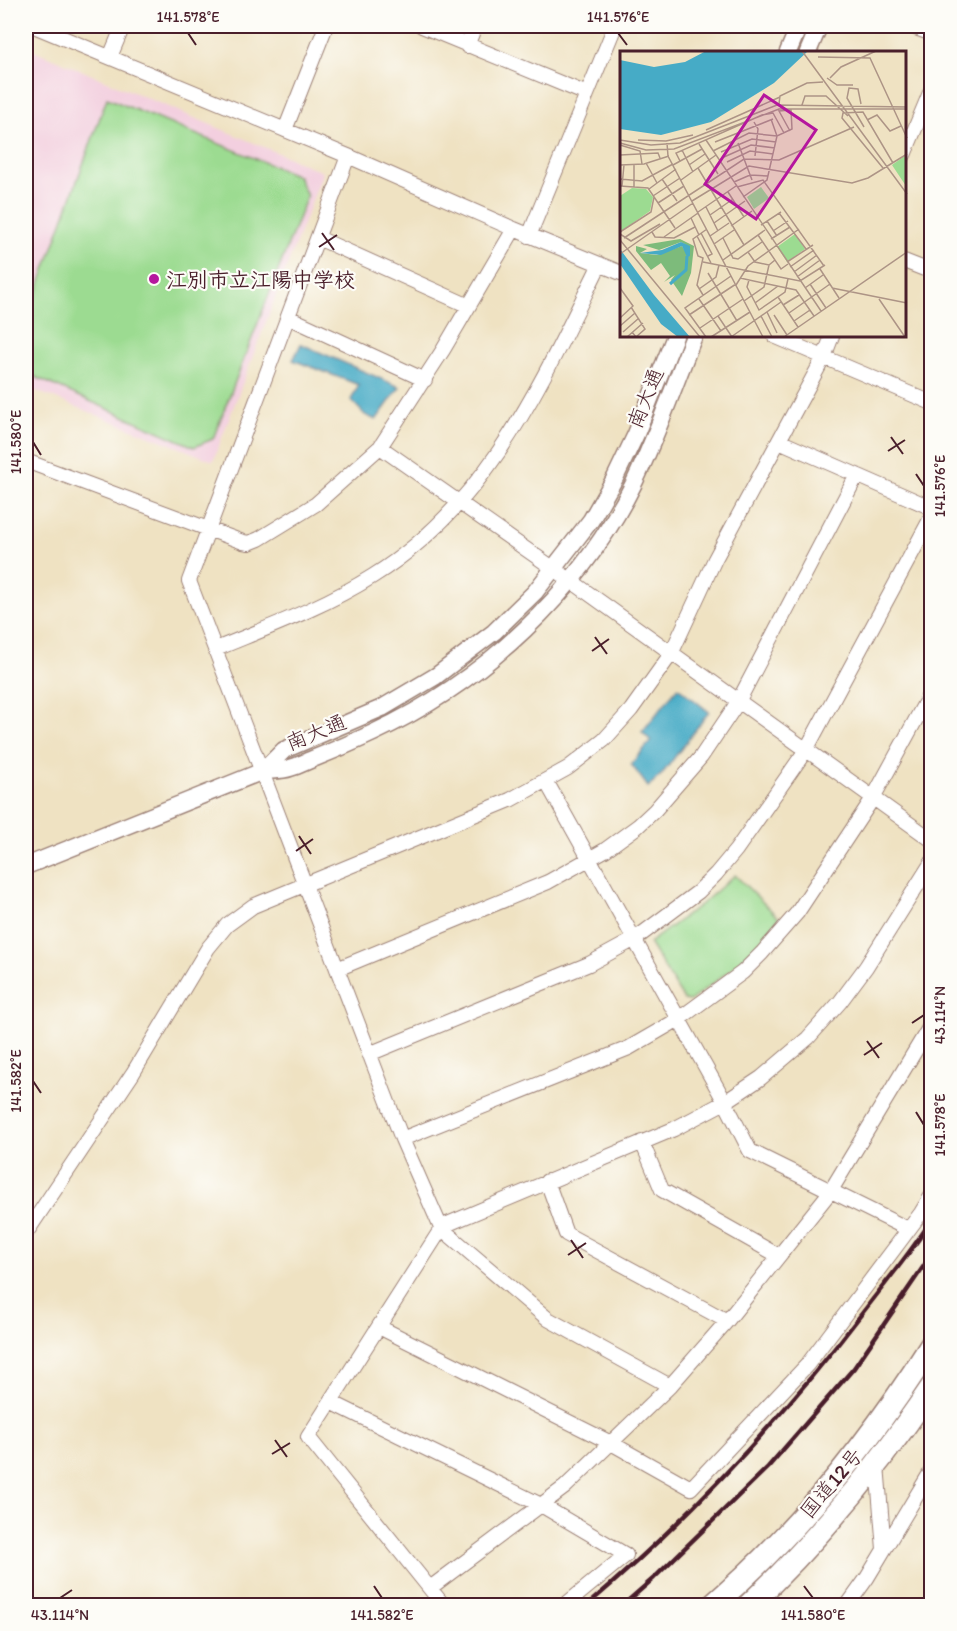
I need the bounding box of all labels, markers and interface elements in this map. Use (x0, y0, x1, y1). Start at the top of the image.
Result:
text: 141.578°E (157, 8, 219, 26)
text: 141.576°E (587, 8, 649, 26)
inset map (620, 51, 906, 338)
place label: 江別市立江陽中学校 (166, 267, 355, 292)
marker: 江別市立江陽中学校 (147, 272, 161, 286)
street label: 南大通 (622, 364, 668, 432)
text: 141.580°E (7, 410, 25, 474)
text: 141.576°E (931, 455, 949, 517)
street label: 南大通 (282, 709, 350, 755)
text: 43.114°N (931, 986, 949, 1044)
text: 141.582°E (7, 1049, 25, 1113)
text: 141.578°E (931, 1094, 949, 1156)
street label: 国道12号 (794, 1443, 868, 1523)
text: 43.114°N (31, 1606, 89, 1624)
text: 141.582°E (350, 1606, 414, 1624)
text: 141.580°E (781, 1606, 845, 1624)

